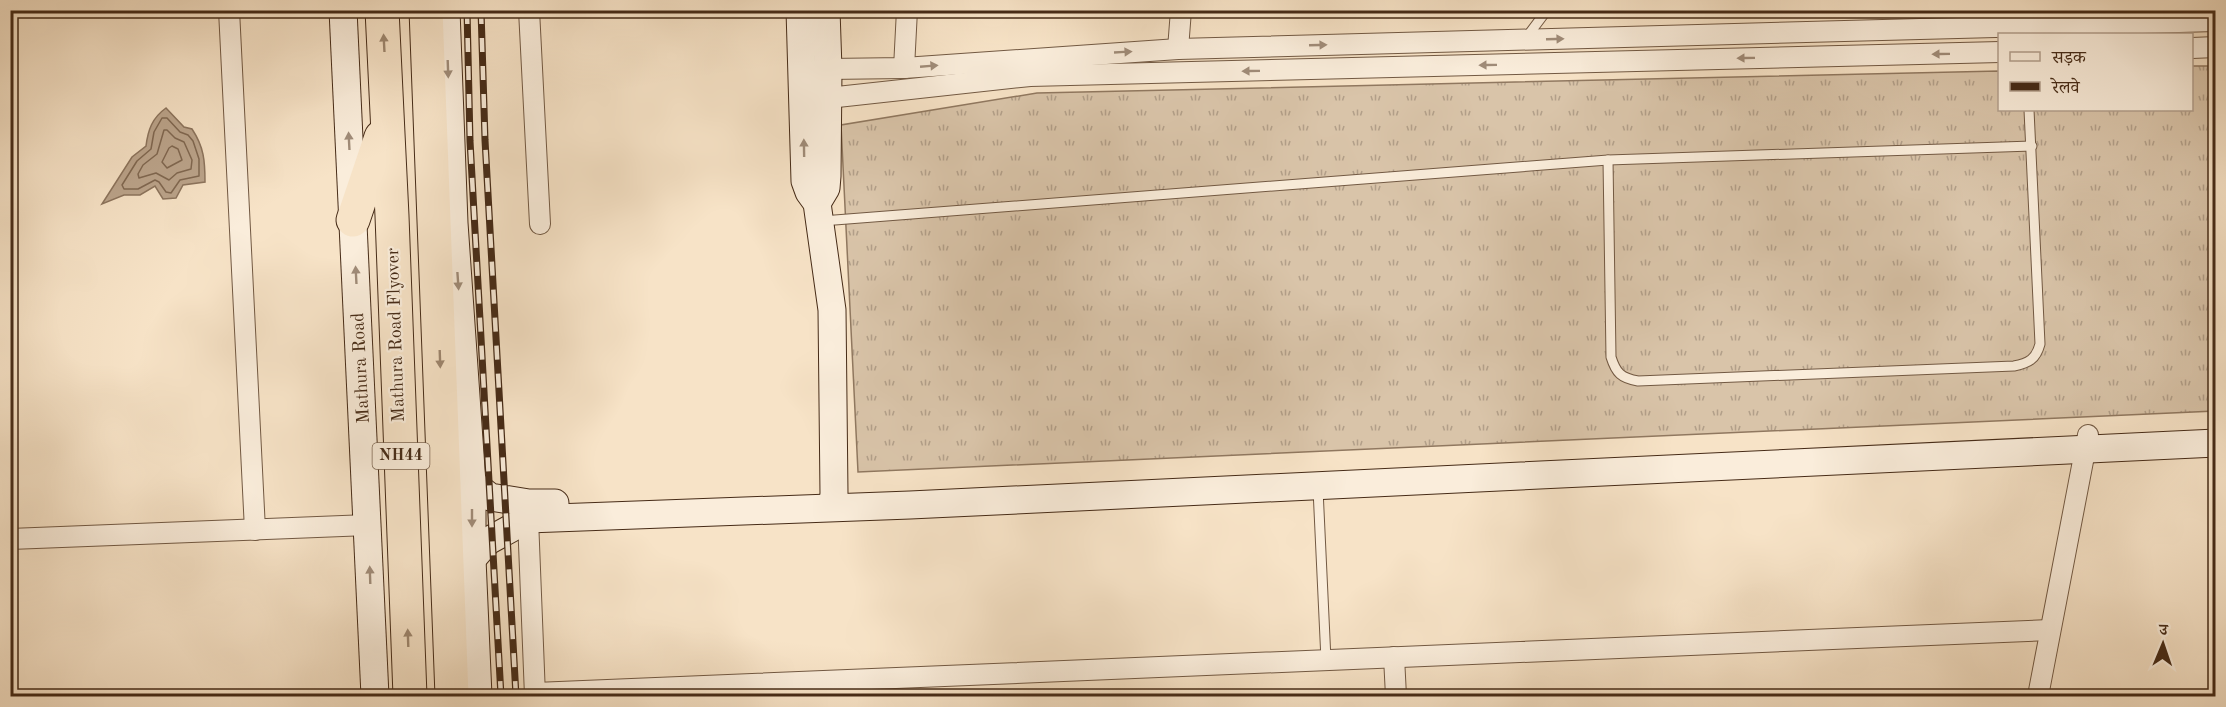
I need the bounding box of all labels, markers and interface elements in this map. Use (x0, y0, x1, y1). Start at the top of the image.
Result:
legend (1998, 33, 2193, 111)
one-way arrow (379, 34, 388, 53)
one-way arrow (1546, 34, 1565, 44)
one-way arrow (1309, 41, 1328, 50)
one-way arrow (1114, 48, 1133, 57)
one-way arrow (1932, 49, 1951, 58)
text: सड़क (2051, 49, 2087, 67)
one-way arrow (1737, 54, 1756, 63)
one-way arrow (444, 59, 453, 78)
one-way arrow (1479, 60, 1498, 70)
one-way arrow (919, 61, 938, 71)
one-way arrow (1242, 66, 1261, 75)
text: रेलवे (2050, 77, 2081, 97)
one-way arrow (345, 131, 354, 150)
one-way arrow (800, 139, 809, 158)
street label: Mathura Road Flyover (384, 247, 408, 422)
one-way arrow (352, 266, 361, 285)
one-way arrow (453, 272, 463, 291)
street label: Mathura Road (349, 312, 373, 424)
one-way arrow (435, 350, 444, 369)
road number: NH44 (372, 443, 430, 469)
one-way arrow (467, 508, 477, 527)
one-way arrow (366, 566, 375, 585)
north arrow (2133, 614, 2193, 674)
text: उ (2158, 623, 2170, 639)
one-way arrow (403, 629, 412, 648)

